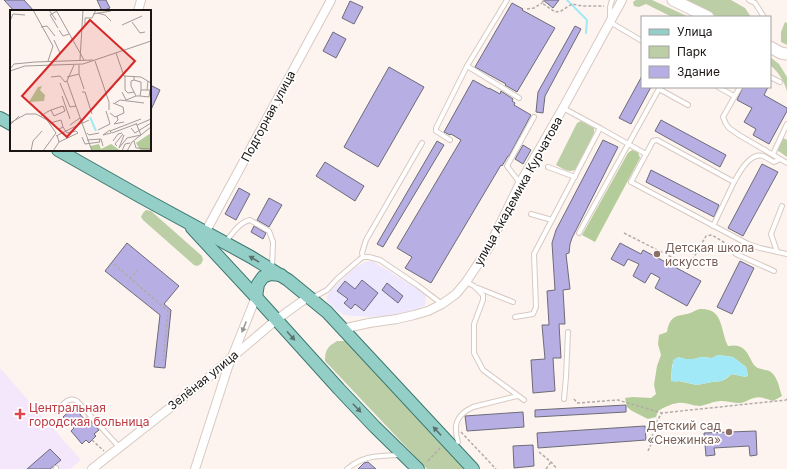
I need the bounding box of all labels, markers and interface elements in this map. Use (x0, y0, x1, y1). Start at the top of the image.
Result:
inset map (10, 10, 151, 151)
legend (641, 16, 771, 88)
text: Улица (677, 24, 712, 39)
text: Парк (677, 44, 707, 59)
text: Здание (677, 64, 720, 79)
street label: Подгорная улица (238, 68, 298, 164)
street label: улица Академика Курчатова (471, 114, 565, 268)
place label: Детская школа искусств (665, 240, 754, 269)
marker: Детская школа искусств (652, 249, 662, 259)
one-way arrow (248, 255, 260, 262)
one-way arrow (240, 322, 246, 334)
one-way arrow (286, 332, 295, 341)
street label: Зелёная улица (165, 347, 241, 413)
place label: Центральная городская больница (29, 400, 149, 429)
one-way arrow (352, 403, 362, 413)
marker: Центральная городская больница (14, 408, 26, 420)
place label: Детский сад «Снежинка» (647, 418, 721, 447)
one-way arrow (432, 426, 442, 436)
marker: Детский сад «Снежинка» (724, 427, 734, 437)

